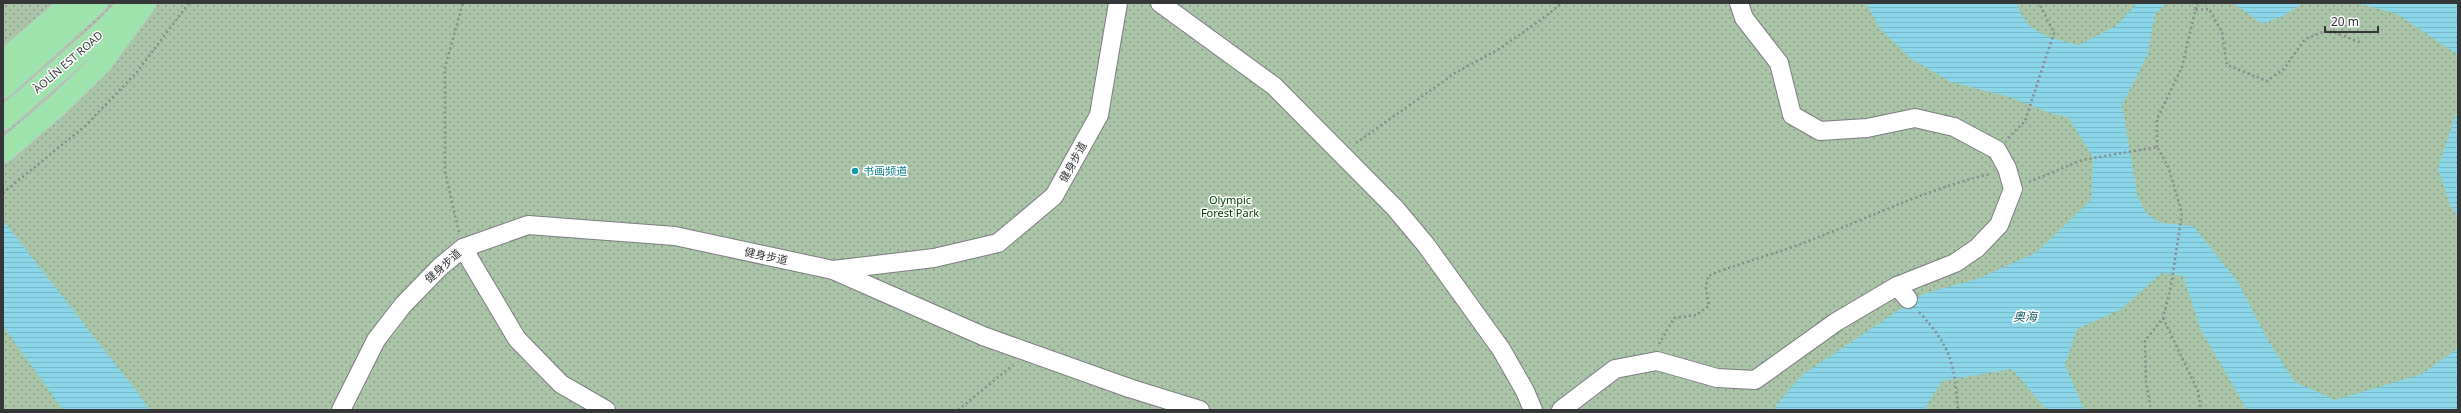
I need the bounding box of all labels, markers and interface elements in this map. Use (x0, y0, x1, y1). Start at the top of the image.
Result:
scale bar (2325, 8, 2378, 34)
text: 20 m (2331, 13, 2359, 30)
street label: ÀOLÍN EST ROAD (30, 27, 106, 96)
street label: 健身步道 (1055, 139, 1090, 185)
place label: 书画频道 (863, 163, 907, 178)
marker: 书画频道 (850, 166, 860, 176)
park label: Olympic Forest Park (1201, 192, 1259, 220)
street label: 健身步道 (743, 244, 789, 267)
street label: 健身步道 (421, 245, 464, 286)
water label: 奥海 (2013, 308, 2039, 325)

